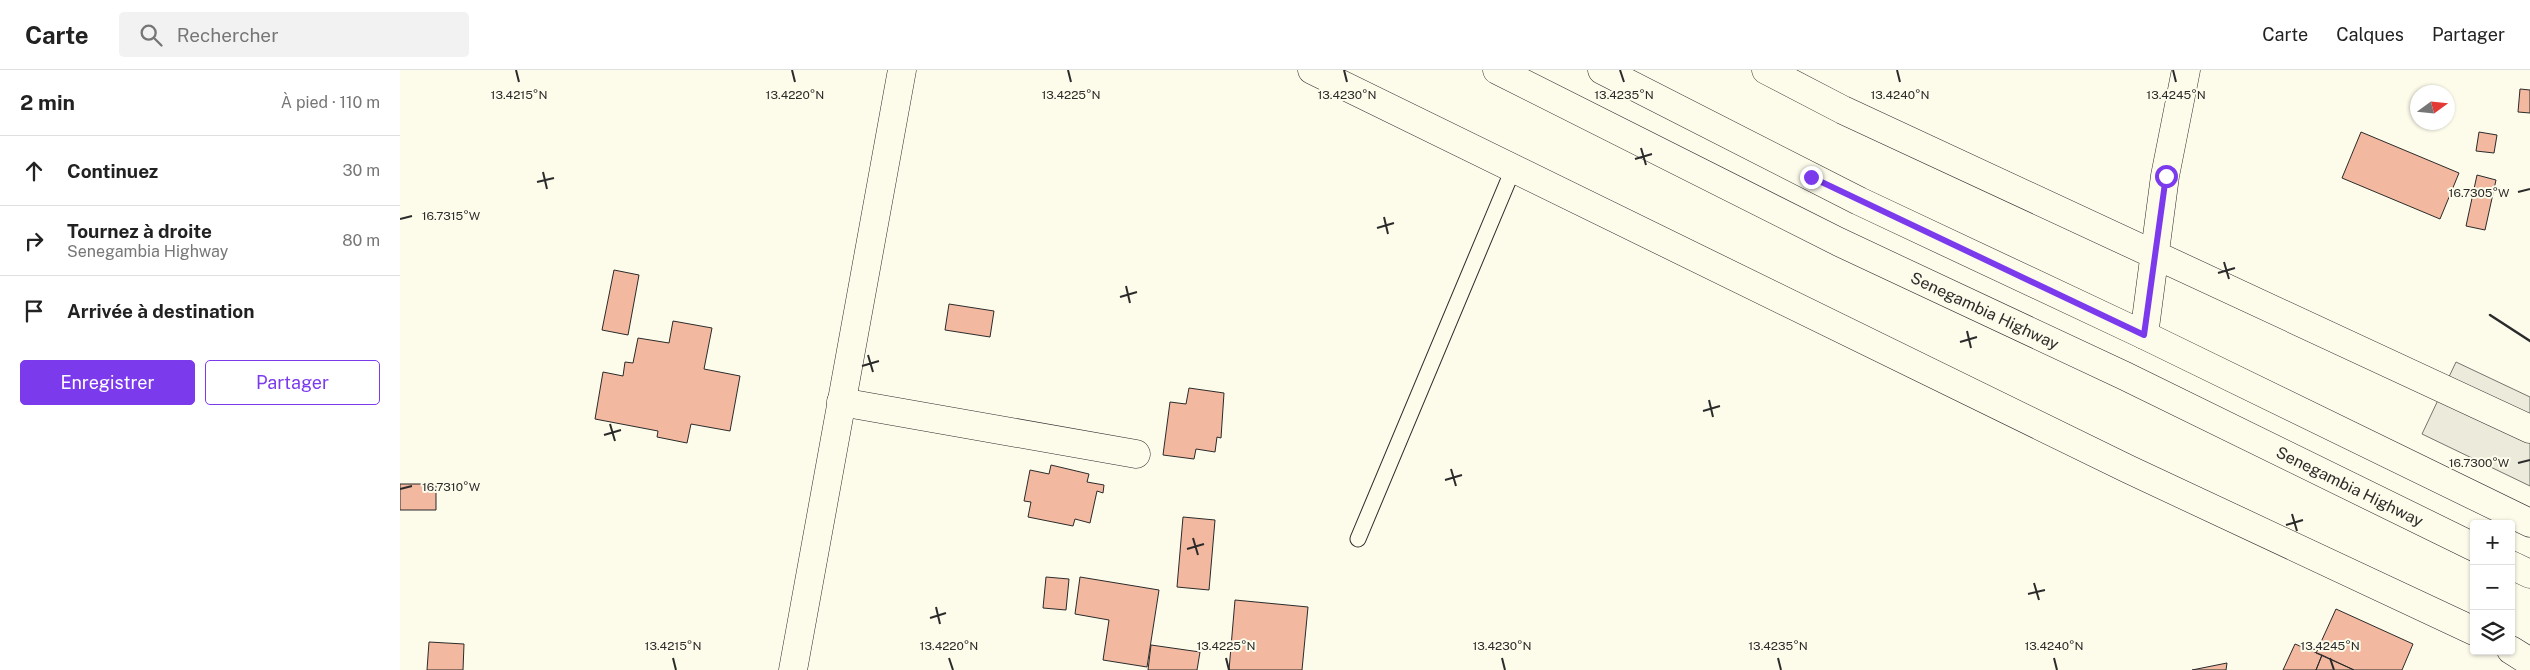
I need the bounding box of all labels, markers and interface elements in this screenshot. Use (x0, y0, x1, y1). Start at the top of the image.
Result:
search box (119, 12, 469, 57)
text: Carte (25, 21, 89, 49)
icon: search (137, 21, 165, 49)
text: Rechercher (177, 24, 279, 46)
text: Carte (2262, 24, 2308, 45)
text: Calques (2336, 24, 2404, 45)
text: Partager (2432, 24, 2505, 45)
north arrow (2410, 85, 2455, 130)
text: 13.4215°N (491, 88, 547, 102)
text: 13.4220°N (766, 88, 824, 102)
text: 13.4225°N (1041, 88, 1101, 102)
text: 13.4230°N (1317, 88, 1377, 102)
text: 13.4235°N (1594, 88, 1654, 102)
text: 13.4240°N (1870, 88, 1930, 102)
text: 13.4245°N (2146, 88, 2206, 102)
text: 2 min (20, 90, 75, 115)
text: À pied · 110 m (281, 93, 380, 112)
icon: ahead (20, 157, 48, 185)
text: Continuez (67, 160, 158, 182)
text: 30 m (343, 161, 380, 180)
route start (2155, 165, 2178, 188)
route end (1800, 166, 1823, 189)
text: 16.7305°W (2449, 186, 2510, 200)
text: 16.7315°W (422, 209, 481, 223)
text: Tournez à droite (67, 220, 212, 242)
icon: right (20, 227, 48, 255)
text: 80 m (342, 231, 380, 250)
text: Senegambia Highway (67, 242, 228, 261)
street label: Senegambia Highway (1908, 268, 2062, 354)
icon: arrive (20, 297, 48, 325)
text: Arrivée à destination (67, 300, 255, 322)
button: Enregistrer (20, 360, 195, 405)
button: Partager (205, 360, 380, 405)
street label: Senegambia Highway (2273, 443, 2427, 531)
text: 16.7300°W (2449, 456, 2510, 470)
text: 16.7310°W (422, 480, 481, 494)
map controls (2470, 520, 2515, 655)
button: + (2470, 520, 2515, 565)
button: − (2470, 565, 2515, 610)
button: layers (2470, 610, 2515, 655)
text: 13.4215°N (645, 639, 701, 653)
text: 13.4220°N (920, 639, 978, 653)
text: 13.4225°N (1196, 639, 1256, 653)
text: 13.4230°N (1472, 639, 1532, 653)
text: 13.4235°N (1748, 639, 1808, 653)
text: 13.4240°N (2024, 639, 2084, 653)
text: 13.4245°N (2300, 639, 2360, 653)

